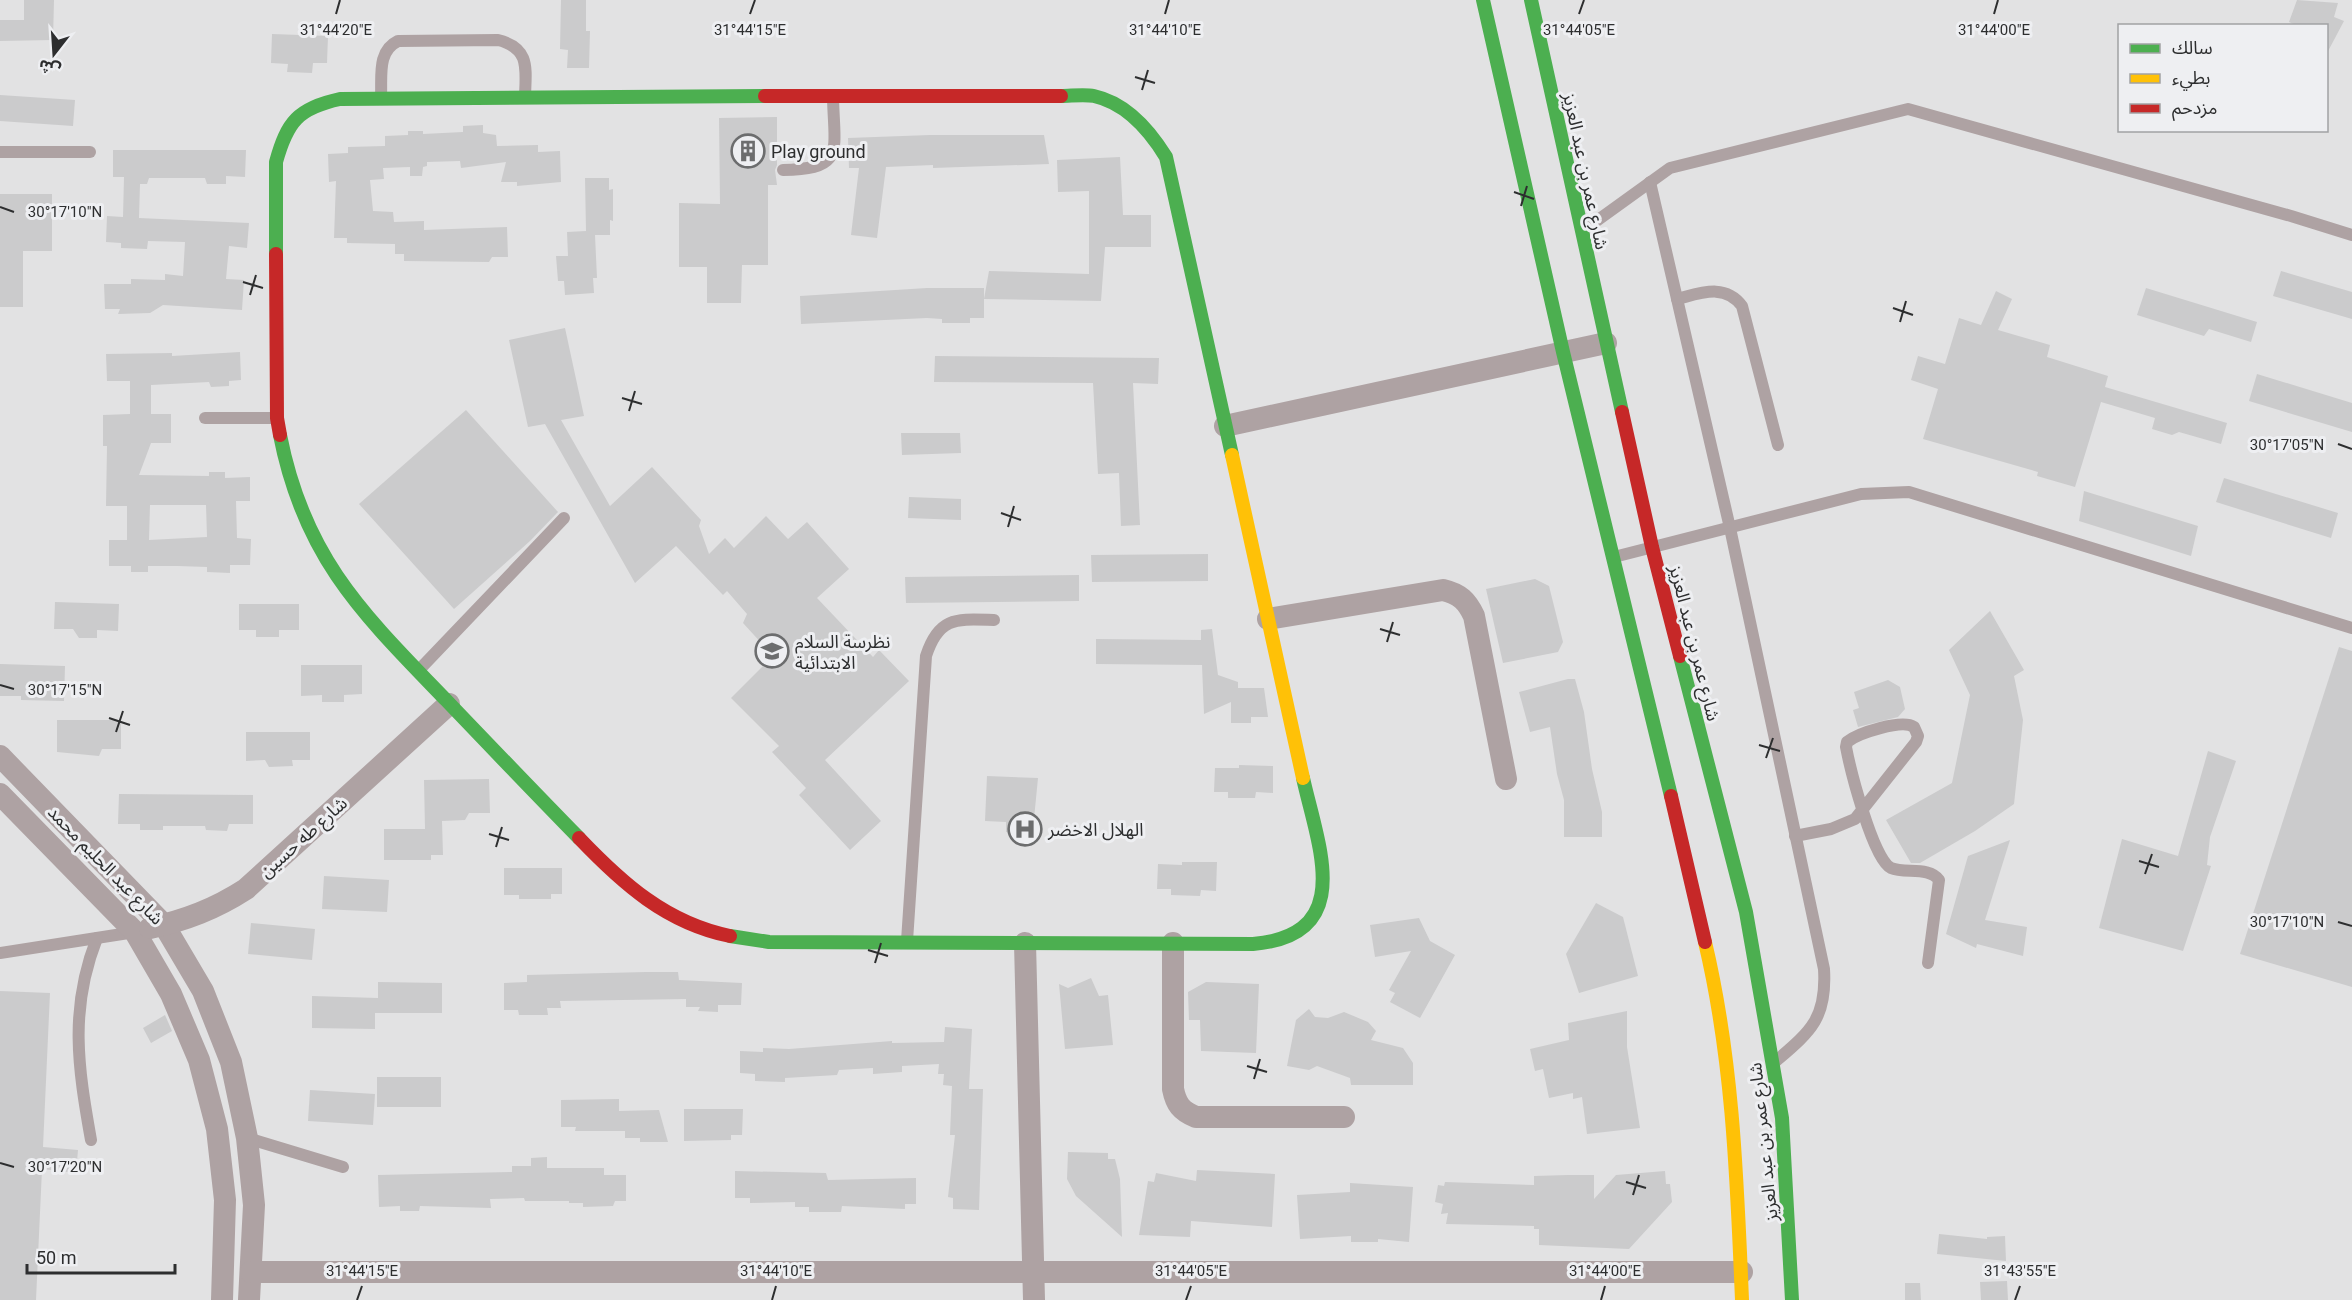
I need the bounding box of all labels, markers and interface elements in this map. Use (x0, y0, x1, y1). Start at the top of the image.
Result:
text: 31°44'20"E (300, 21, 373, 39)
text: 31°44'15"E (714, 21, 787, 39)
text: 31°44'10"E (1129, 21, 1202, 39)
text: 31°44'05"E (1543, 21, 1616, 39)
text: 31°44'00"E (1958, 21, 2031, 39)
north arrow (24, 24, 84, 84)
legend (2118, 24, 2328, 132)
text: سالك (2172, 37, 2213, 58)
text: ش (36, 56, 63, 80)
text: بطيء (2172, 67, 2210, 91)
street label: شارع عمر بن عبد العزيز (1555, 90, 1613, 252)
text: مزدحم (2172, 97, 2217, 121)
building icon: Play ground (730, 133, 766, 169)
place label: Play ground (771, 141, 866, 162)
text: 30°17'10"N (28, 203, 102, 221)
text: 30°17'05"N (2250, 436, 2324, 454)
street label: شارع عمر بن عبد العزيز (1661, 562, 1725, 724)
place label: نظرسة السلام الابتدائية (795, 631, 890, 673)
school or university icon: نظرسة السلام الابتدائية (754, 633, 790, 669)
text: 30°17'15"N (28, 681, 102, 699)
street label: شارع طه حسين (255, 792, 354, 885)
street label: شارع عبد الحليم محمد (41, 801, 168, 931)
hospital icon: الهلال الاخضر (1007, 811, 1043, 847)
place label: الهلال الاخضر (1047, 819, 1143, 841)
text: 30°17'10"N (2250, 913, 2324, 931)
street label: شارع عمر بن عبد العزيز (1744, 1061, 1786, 1224)
text: 30°17'20"N (28, 1158, 102, 1176)
scale bar (27, 1237, 176, 1275)
text: 50 m (36, 1247, 76, 1268)
text: 31°44'15"E (326, 1262, 399, 1280)
text: 31°44'10"E (740, 1262, 813, 1280)
text: 31°44'05"E (1155, 1262, 1228, 1280)
text: 31°44'00"E (1569, 1262, 1642, 1280)
text: 31°43'55"E (1984, 1262, 2057, 1280)

